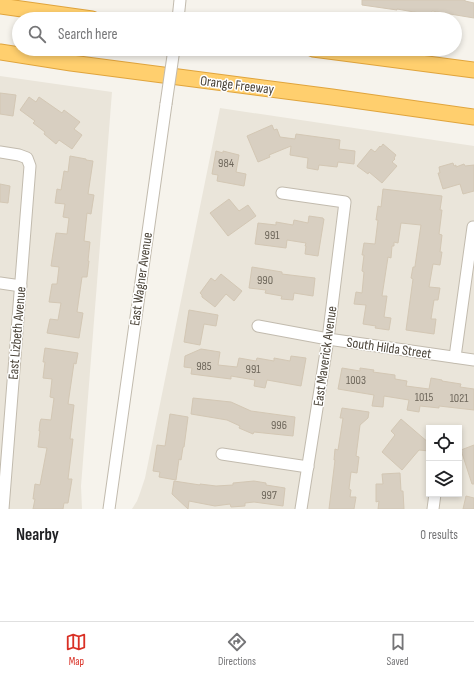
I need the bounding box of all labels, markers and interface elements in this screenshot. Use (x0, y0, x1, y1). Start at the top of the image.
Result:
search box (12, 12, 462, 56)
icon: search (26, 23, 48, 45)
text: Search here (58, 25, 118, 44)
street label: Orange Freeway (199, 72, 275, 98)
house number: 984 (218, 156, 234, 171)
house number: 991 (265, 228, 280, 243)
street label: East Wagner Avenue (126, 231, 156, 327)
house number: 990 (257, 273, 273, 288)
street label: East Lizbeth Avenue (4, 286, 30, 380)
street label: East Maverick Avenue (310, 305, 340, 407)
street label: South Hilda Street (345, 334, 433, 362)
house number: 985 (196, 359, 212, 374)
house number: 991 (246, 362, 261, 377)
house number: 1003 (346, 373, 366, 388)
house number: 1015 (415, 390, 433, 405)
house number: 1021 (450, 391, 469, 406)
house number: 996 (271, 418, 287, 433)
map controls (426, 425, 462, 497)
button: locate (426, 425, 462, 461)
button: layers (426, 461, 462, 497)
house number: 997 (261, 488, 277, 503)
text: Nearby (16, 525, 59, 545)
text: 0 results (420, 527, 458, 543)
tab: Map (65, 631, 87, 668)
tab: Directions (218, 631, 256, 668)
tab: Saved (387, 631, 409, 668)

